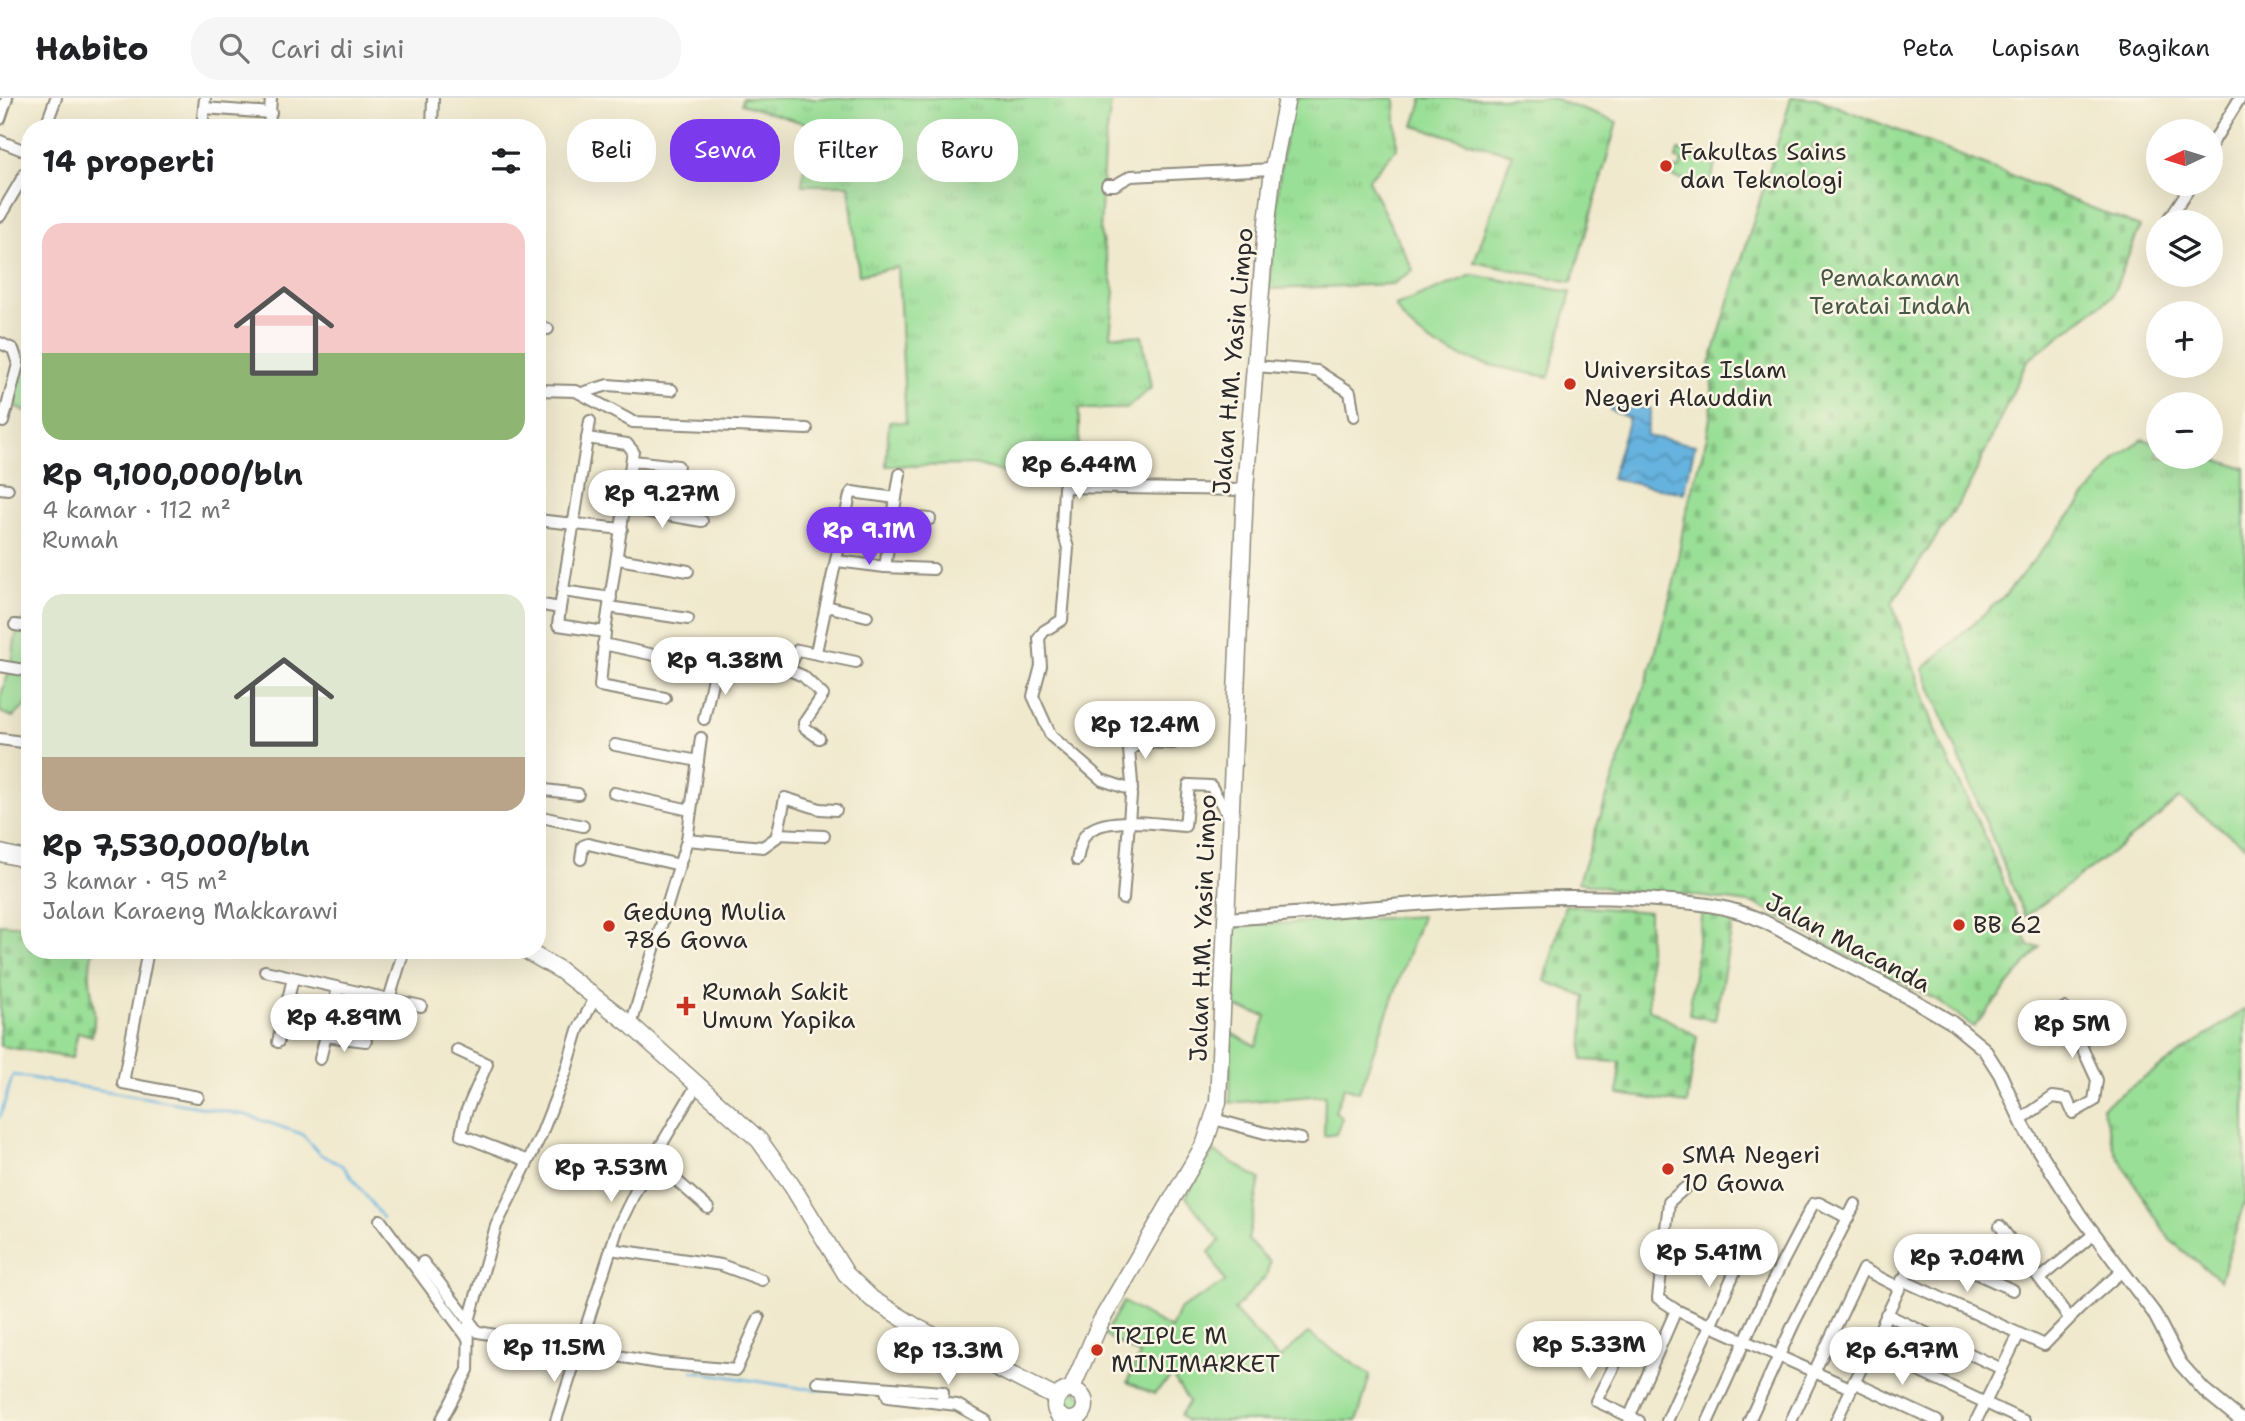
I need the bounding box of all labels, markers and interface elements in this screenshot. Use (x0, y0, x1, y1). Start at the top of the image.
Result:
search box (191, 17, 681, 80)
text: Habito (35, 26, 149, 71)
icon: search (215, 29, 253, 67)
text: Cari di sini (271, 31, 405, 66)
text: Peta (1902, 32, 1953, 64)
text: Lapisan (1991, 32, 2080, 64)
text: Bagikan (2118, 32, 2210, 64)
chip: Beli (567, 119, 656, 182)
chip: Sewa (670, 119, 780, 182)
chip: Filter (794, 119, 903, 182)
chip: Baru (917, 119, 1018, 182)
north arrow (2146, 119, 2222, 196)
map controls (2146, 119, 2223, 469)
place label: Fakultas Sains dan Teknologi (1680, 136, 1847, 196)
text: 14 properti (42, 141, 215, 182)
icon: filters (487, 142, 525, 180)
marker: Fakultas Sains dan Teknologi (1658, 158, 1674, 174)
button: layers (2146, 210, 2223, 287)
street label: Jalan H.M. Yasin Limpo (1205, 226, 1261, 496)
park label: Pemakaman Teratai Indah (1809, 262, 1971, 322)
icon: home (221, 268, 347, 394)
button: + (2146, 301, 2223, 378)
place label: Universitas Islam Negeri Alauddin (1584, 354, 1787, 414)
marker: Universitas Islam Negeri Alauddin (1562, 376, 1578, 392)
button: − (2146, 392, 2223, 469)
pin: Rp 6.44M (1007, 442, 1151, 501)
text: Rp 6.44M (1021, 449, 1137, 479)
text: Rp 9,100,000/bln (42, 454, 303, 495)
pin: Rp 9.27M (590, 470, 734, 530)
text: Rp 9.27M (604, 478, 720, 508)
text: 4 kamar · 112 m² (42, 495, 231, 525)
pin: Rp 9.1M (804, 508, 934, 567)
text: Rp 9.1M (823, 515, 915, 545)
text: Rumah (42, 525, 119, 555)
pin: Rp 9.38M (653, 638, 797, 697)
icon: home (221, 639, 347, 765)
text: Rp 9.38M (667, 645, 783, 675)
pin: Rp 12.4M (1073, 702, 1217, 761)
text: Rp 12.4M (1090, 709, 1200, 739)
street label: Jalan H.M. Yasin Limpo (1182, 794, 1224, 1062)
text: Rp 7,530,000/bln (42, 825, 310, 866)
text: 3 kamar · 95 m² (42, 866, 228, 896)
street label: Jalan Macanda (1760, 886, 1936, 1000)
text: Jalan Karaeng Makkarawi (42, 896, 338, 926)
place label: Gedung Mulia 786 Gowa (623, 896, 786, 956)
place label: BB 62 (1973, 909, 2042, 941)
marker: BB 62 (1951, 917, 1967, 933)
marker: Gedung Mulia 786 Gowa (601, 918, 617, 934)
place label: Rumah Sakit Umum Yapika (702, 976, 856, 1036)
pin: Rp 4.89M (272, 995, 416, 1054)
marker: Rumah Sakit Umum Yapika (676, 996, 696, 1016)
pin: Rp 5M (2023, 1000, 2121, 1060)
text: Rp 4.89M (286, 1002, 402, 1032)
text: Rp 5M (2034, 1008, 2110, 1038)
place label: SMA Negeri 10 Gowa (1682, 1139, 1820, 1199)
pin: Rp 7.53M (539, 1144, 683, 1204)
text: Rp 7.53M (554, 1152, 668, 1182)
marker: SMA Negeri 10 Gowa (1660, 1161, 1676, 1177)
pin: Rp 5.41M (1637, 1230, 1781, 1289)
pin: Rp 7.04M (1895, 1234, 2039, 1294)
text: Rp 5.41M (1656, 1237, 1762, 1267)
text: Rp 7.04M (1910, 1242, 2024, 1272)
place label: TRIPLE M MINIMARKET (1111, 1320, 1280, 1380)
pin: Rp 5.33M (1517, 1322, 1661, 1381)
pin: Rp 11.5M (482, 1324, 626, 1384)
pin: Rp 13.3M (876, 1328, 1020, 1387)
pin: Rp 6.97M (1830, 1328, 1974, 1387)
text: Rp 5.33M (1532, 1329, 1646, 1359)
text: Rp 11.5M (503, 1332, 605, 1362)
text: Rp 13.3M (893, 1335, 1003, 1365)
text: Rp 6.97M (1845, 1335, 1959, 1365)
marker: TRIPLE M MINIMARKET (1089, 1342, 1105, 1358)

